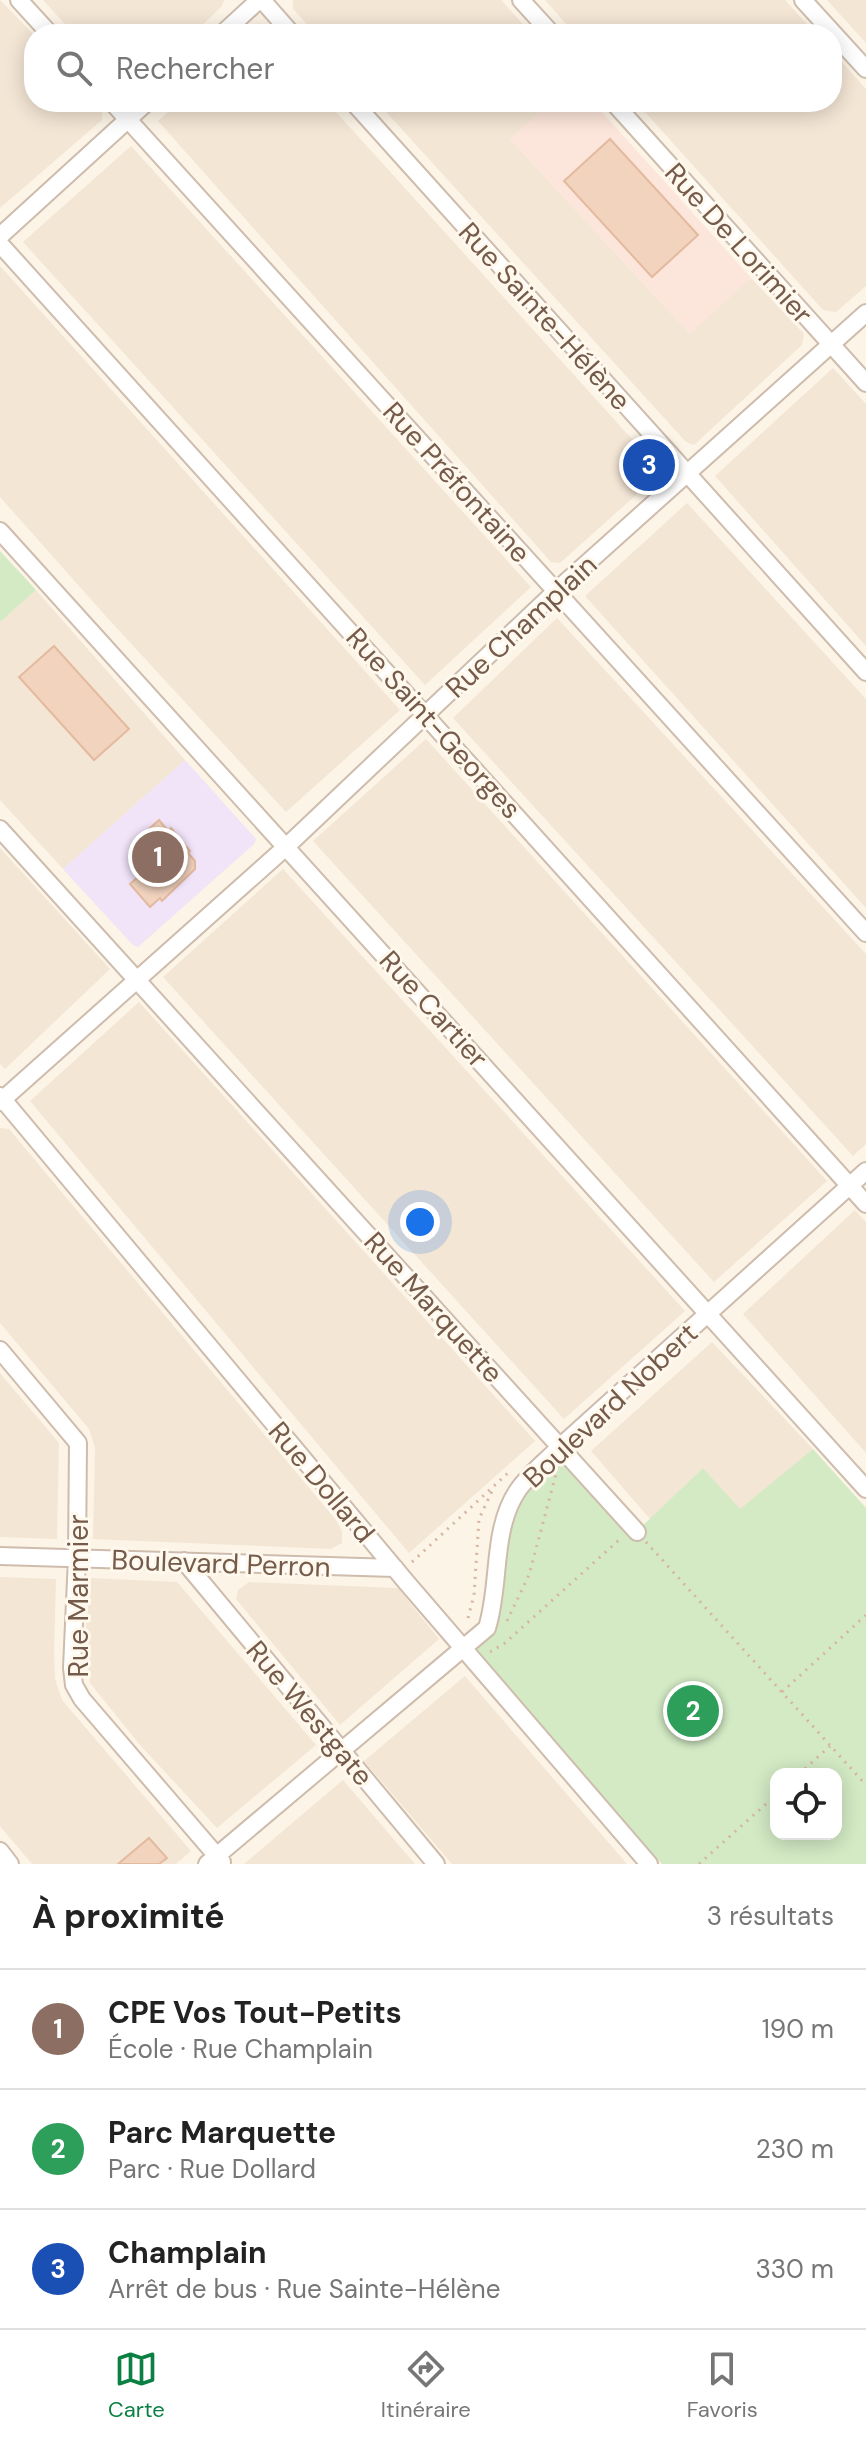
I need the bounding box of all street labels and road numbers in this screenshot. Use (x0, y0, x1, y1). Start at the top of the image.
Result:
street label: Rue De Lorimier (656, 155, 821, 332)
street label: Rue Sainte-Hélène (450, 214, 639, 418)
street label: Rue Préfontaine (374, 394, 539, 571)
street label: Rue Champlain (438, 547, 605, 706)
street label: Rue Saint-Georges (338, 620, 529, 827)
street label: Rue Cartier (371, 943, 496, 1076)
street label: Rue Marquette (356, 1224, 511, 1391)
street label: Boulevard Nobert (515, 1315, 706, 1496)
street label: Rue Dollard (260, 1414, 383, 1551)
street label: Rue Marmier (60, 1514, 97, 1678)
street label: Boulevard Perron (111, 1541, 331, 1586)
street label: Rue Westgate (238, 1633, 381, 1794)

